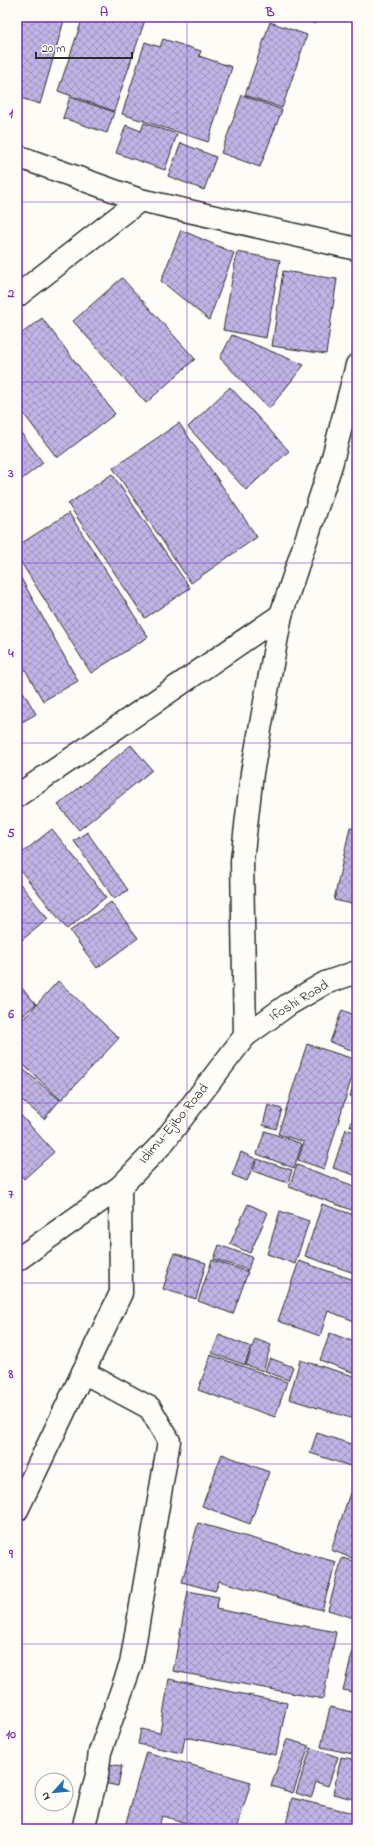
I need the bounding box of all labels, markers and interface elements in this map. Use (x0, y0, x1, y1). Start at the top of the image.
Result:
text: A (100, 3, 108, 22)
text: B (265, 3, 275, 22)
scale bar (36, 34, 132, 60)
text: 20 m (42, 40, 65, 58)
text: 1 (9, 104, 14, 123)
text: 2 (7, 284, 15, 303)
text: 3 (7, 464, 14, 483)
text: 4 (7, 644, 14, 663)
text: 5 (7, 824, 15, 843)
street label: Ifoshi Road (265, 975, 333, 1027)
text: 6 (7, 1005, 14, 1024)
street label: Idimu-Ejibo Road (134, 1079, 214, 1169)
text: 7 (8, 1185, 14, 1204)
text: 8 (8, 1365, 14, 1384)
text: 9 (8, 1545, 14, 1564)
text: 10 (6, 1725, 16, 1744)
north arrow (34, 1772, 74, 1812)
text: N (37, 1789, 55, 1803)

